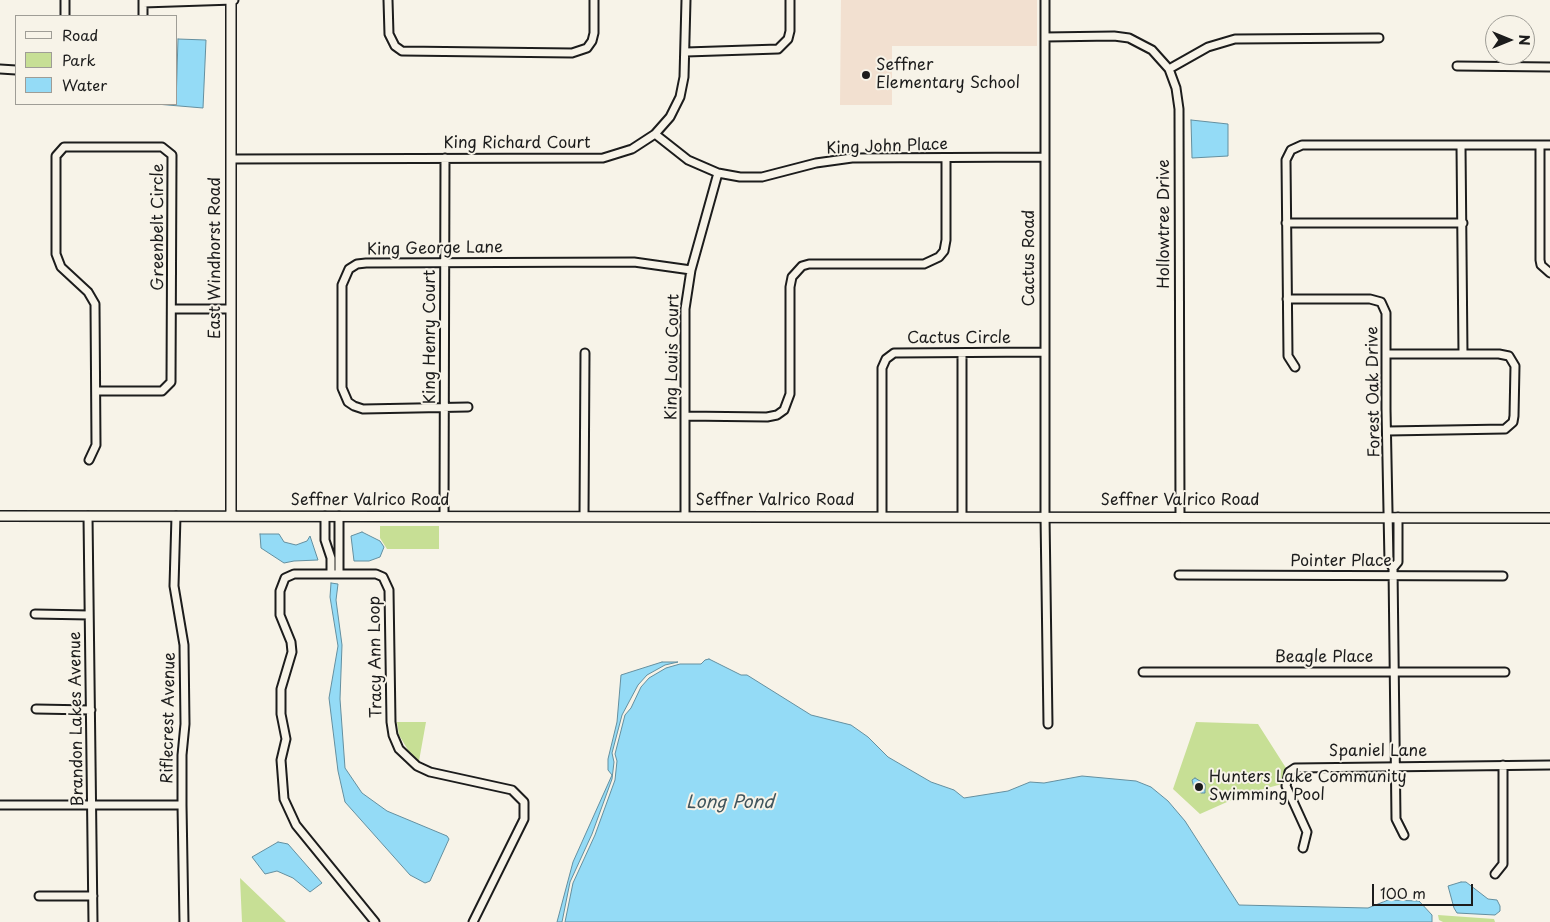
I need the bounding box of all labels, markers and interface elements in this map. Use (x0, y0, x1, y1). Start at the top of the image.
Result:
legend (15, 15, 178, 105)
north arrow (1485, 15, 1535, 65)
text: Road (62, 23, 98, 46)
text: N (1514, 34, 1535, 46)
text: Park (62, 48, 96, 71)
place label: Seffner Elementary School (876, 56, 1020, 94)
marker: Seffner Elementary School (860, 69, 872, 81)
text: Water (62, 73, 107, 96)
street label: King Richard Court (443, 134, 591, 154)
street label: King John Place (826, 135, 948, 159)
street label: Hollowtree Drive (1155, 159, 1175, 289)
street label: Greenbelt Circle (149, 163, 169, 291)
street label: East Windhorst Road (206, 177, 226, 339)
street label: Cactus Road (1020, 210, 1040, 306)
street label: King George Lane (367, 238, 503, 260)
street label: King Henry Court (421, 270, 441, 404)
street label: King Louis Court (662, 294, 684, 420)
street label: Forest Oak Drive (1363, 326, 1385, 458)
street label: Cactus Circle (907, 329, 1011, 349)
street label: Seffner Valrico Road (291, 491, 449, 511)
street label: Seffner Valrico Road (696, 491, 854, 511)
street label: Seffner Valrico Road (1101, 491, 1259, 511)
street label: Pointer Place (1290, 552, 1392, 572)
street label: Tracy Ann Loop (365, 596, 387, 718)
street label: Brandon Lakes Avenue (66, 631, 88, 807)
street label: Beagle Place (1275, 648, 1373, 668)
street label: Riflecrest Avenue (158, 652, 180, 784)
street label: Spaniel Lane (1329, 742, 1427, 762)
place label: Hunters Lake Community Swimming Pool (1209, 768, 1407, 806)
marker: Hunters Lake Community Swimming Pool (1193, 781, 1205, 793)
water label: Long Pond (686, 792, 774, 814)
scale bar (1375, 874, 1476, 906)
text: 100 m (1380, 881, 1426, 904)

